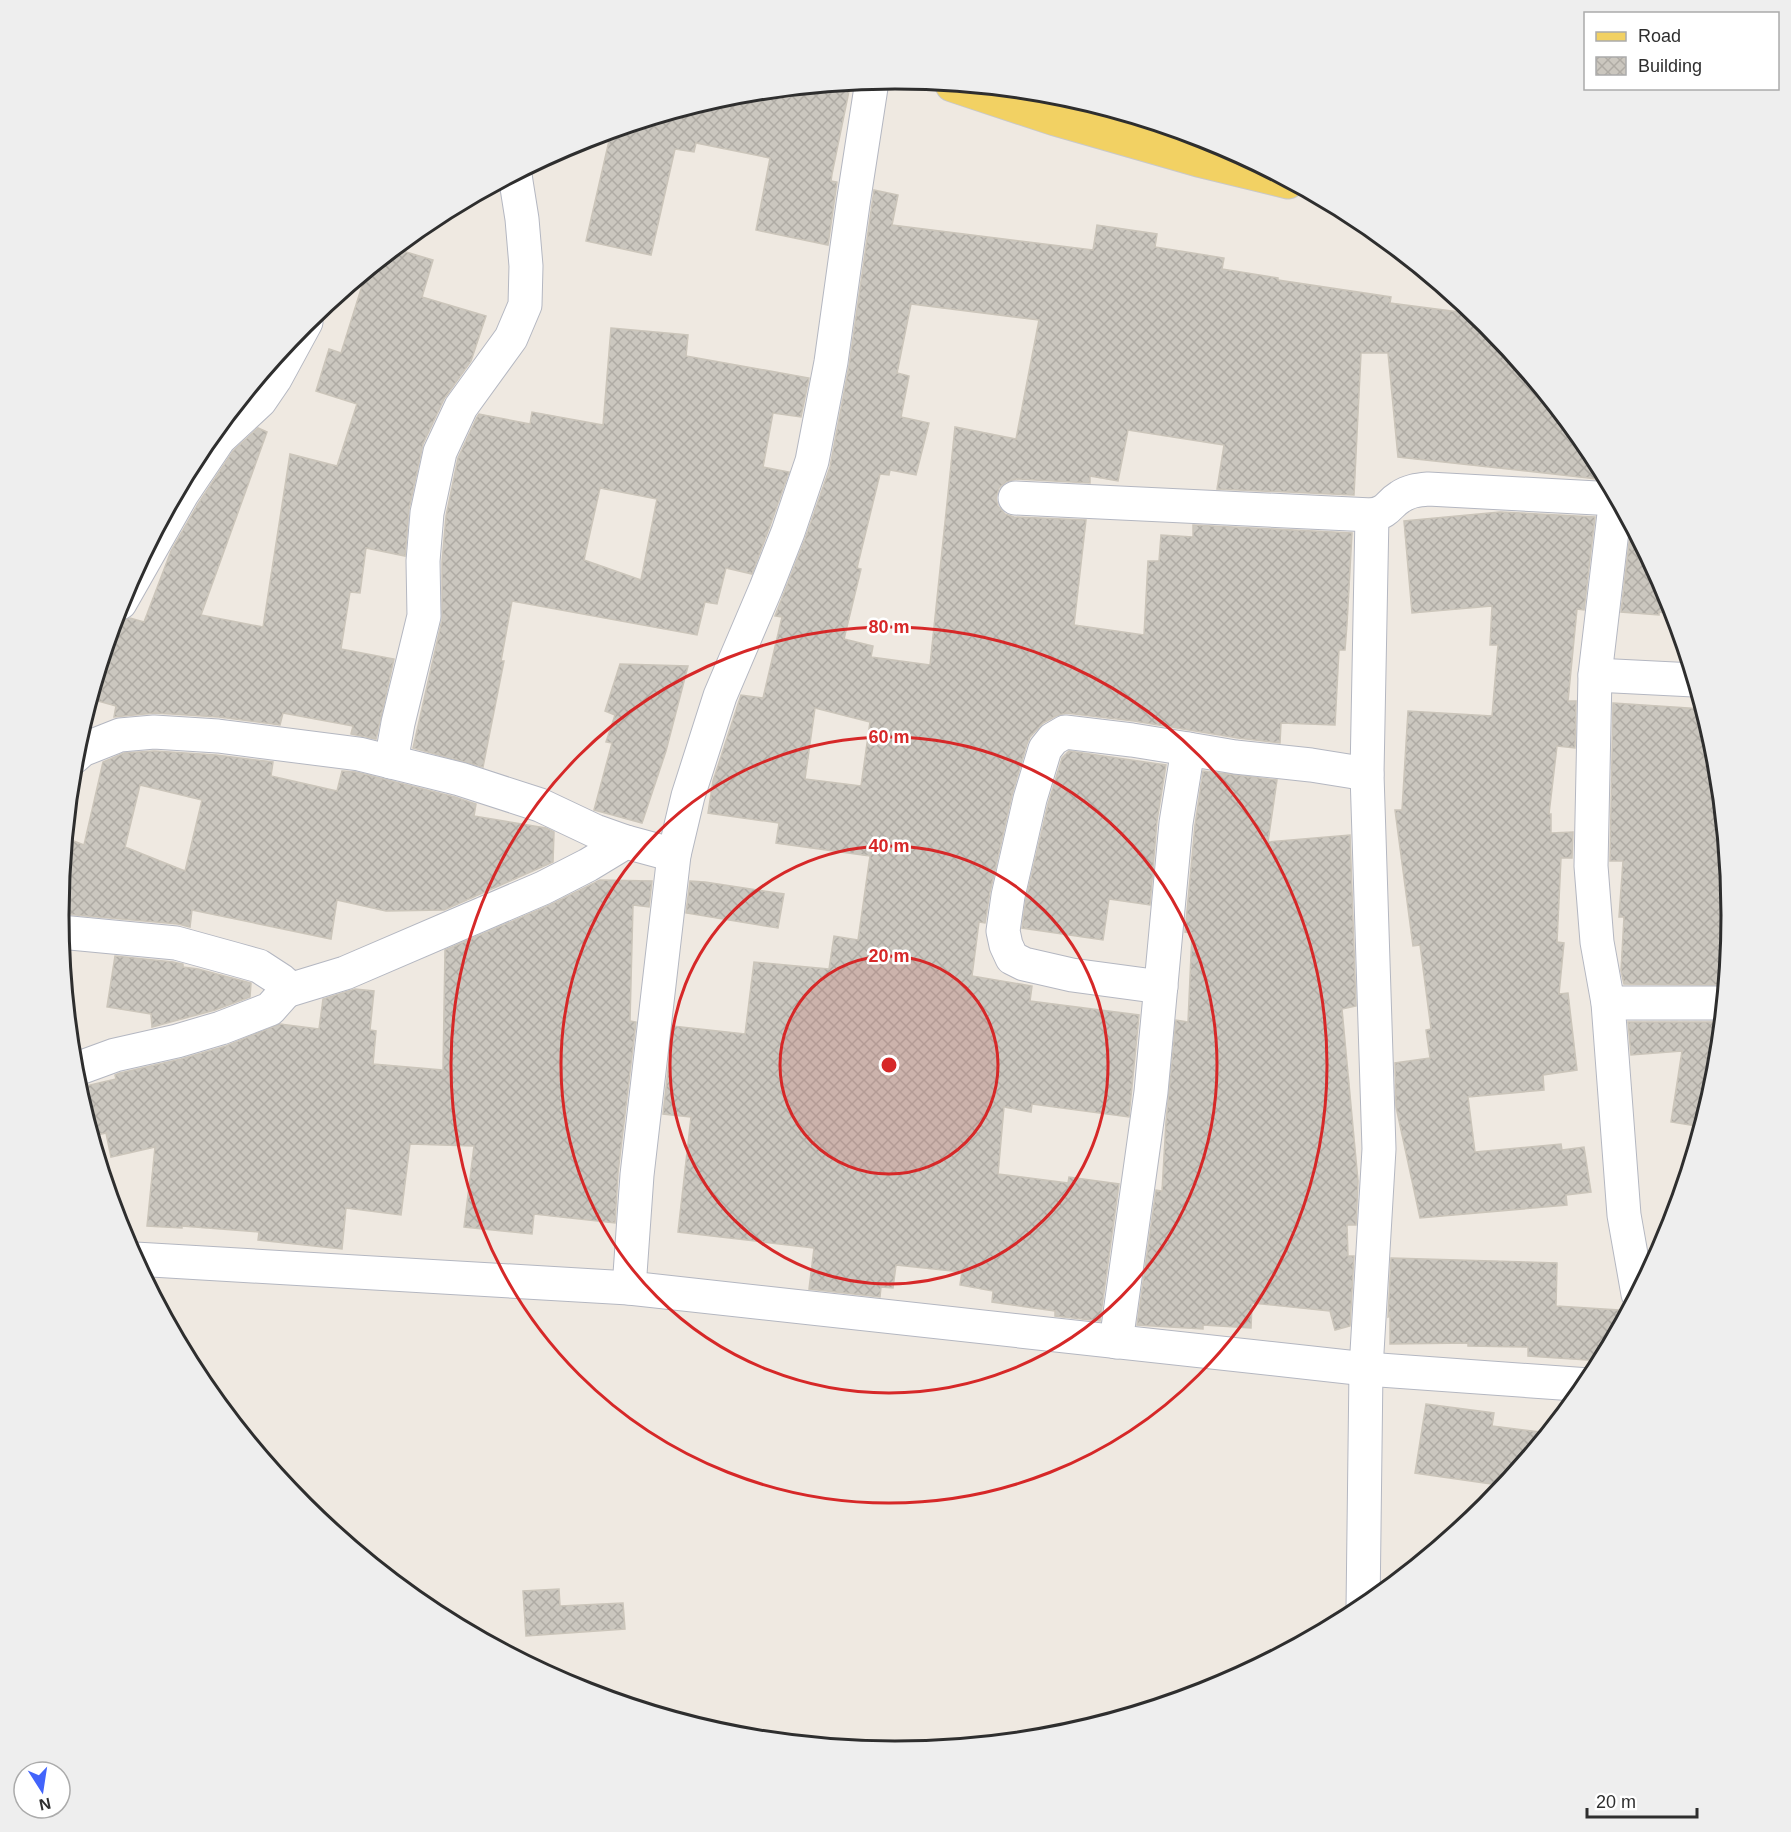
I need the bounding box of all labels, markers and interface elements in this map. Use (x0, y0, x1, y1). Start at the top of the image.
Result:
legend (1584, 12, 1779, 90)
text: Road (1638, 26, 1681, 46)
text: Building (1638, 56, 1702, 76)
text: 80 m (868, 617, 910, 637)
text: 60 m (868, 727, 910, 747)
text: 40 m (868, 836, 910, 856)
text: 20 m (868, 946, 910, 966)
centre of rings (879, 1055, 899, 1075)
north arrow (12, 1760, 72, 1820)
scale bar (1587, 1781, 1696, 1819)
text: 20 m (1596, 1792, 1636, 1812)
text: N (38, 1795, 52, 1814)

